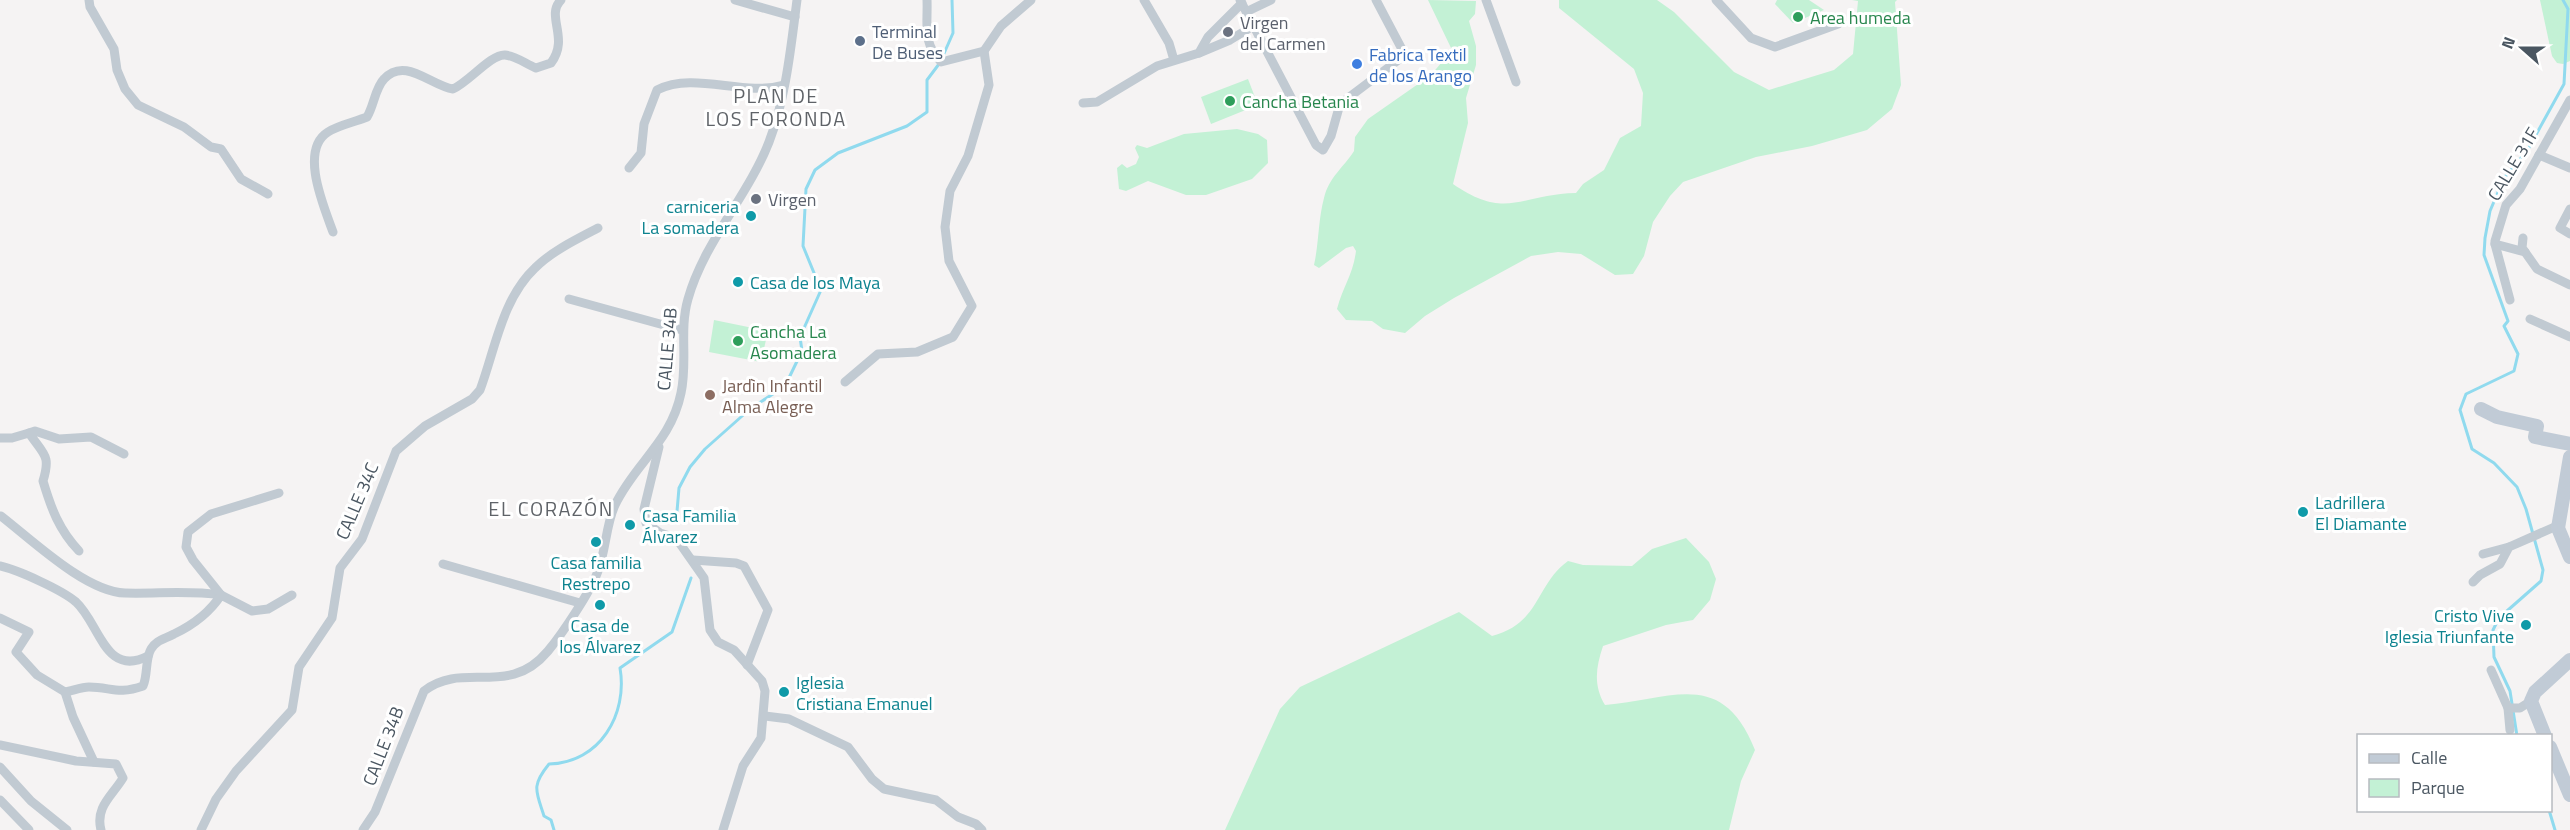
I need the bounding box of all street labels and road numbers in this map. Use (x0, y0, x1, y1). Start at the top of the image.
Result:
street label: CALLE 31F (2480, 122, 2546, 206)
street label: CALLE 34B (650, 307, 684, 391)
street label: CALLE 34C (329, 458, 385, 544)
street label: CALLE 34B (356, 702, 410, 790)

